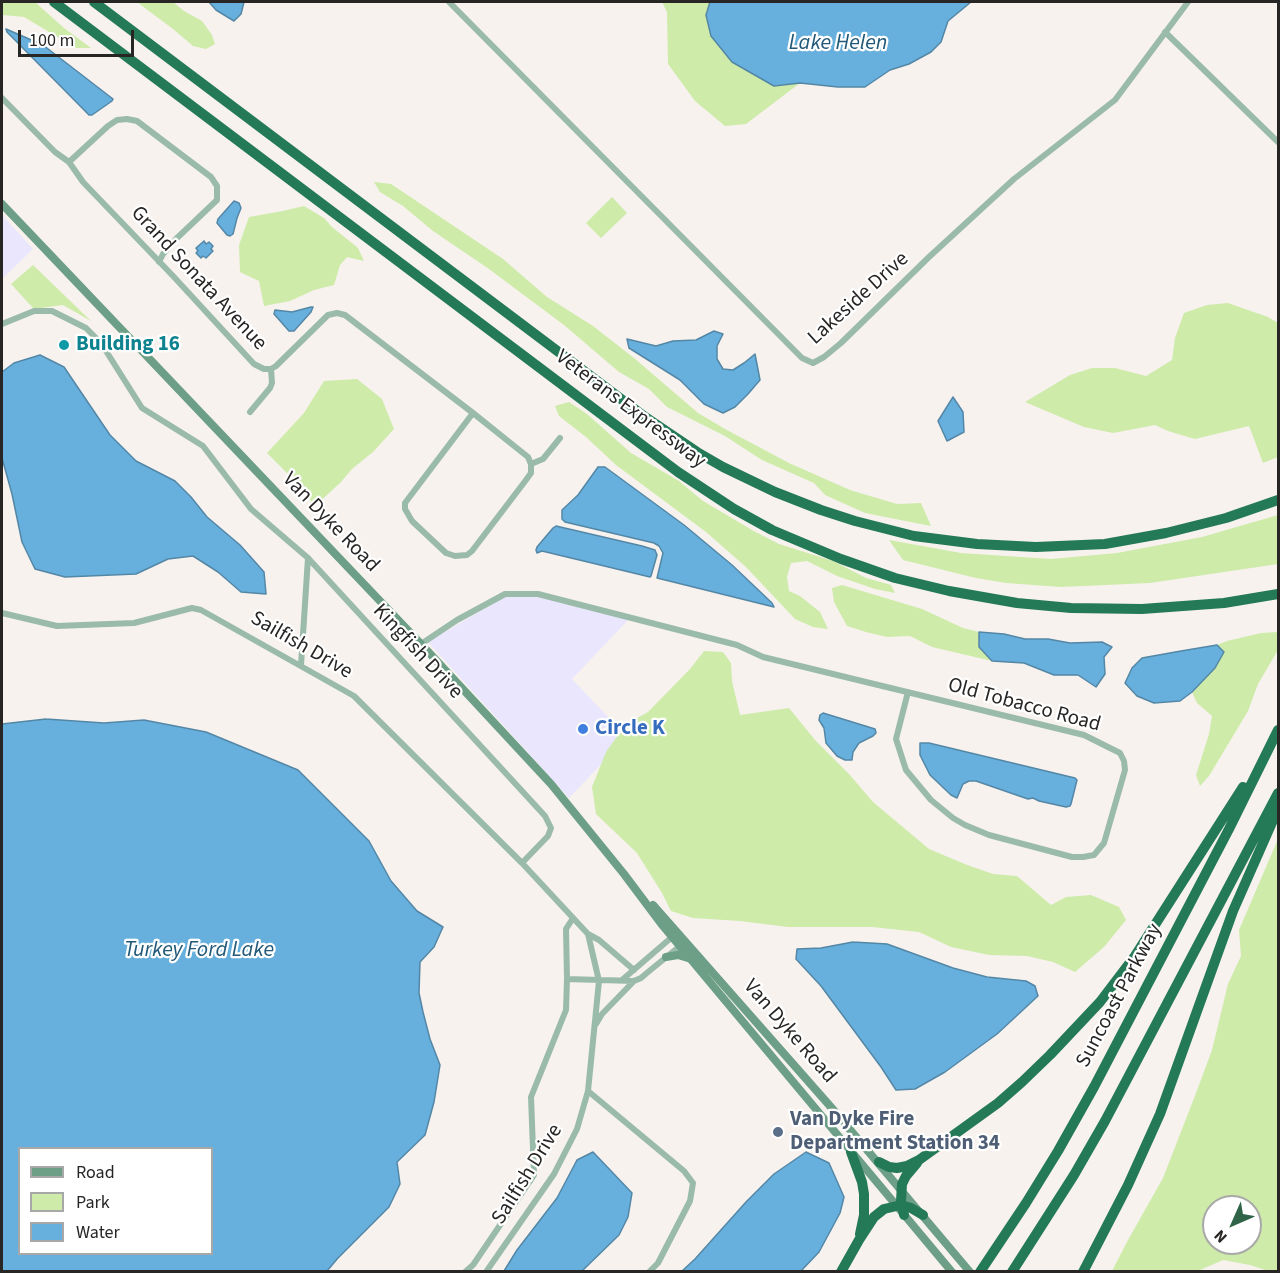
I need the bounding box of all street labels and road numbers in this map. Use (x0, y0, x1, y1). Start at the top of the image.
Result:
street label: Grand Sonata Avenue (125, 202, 271, 356)
street label: Lakeside Drive (803, 247, 915, 351)
street label: Veterans Expressway (550, 345, 710, 475)
street label: Van Dyke Road (276, 468, 384, 578)
street label: Kingfish Drive (367, 599, 467, 705)
street label: Sailfish Drive (246, 607, 356, 685)
street label: Old Tobacco Road (945, 673, 1103, 739)
street label: Suncoast Parkway (1072, 920, 1168, 1072)
street label: Van Dyke Road (737, 975, 841, 1089)
street label: Sailfish Drive (487, 1120, 569, 1230)

